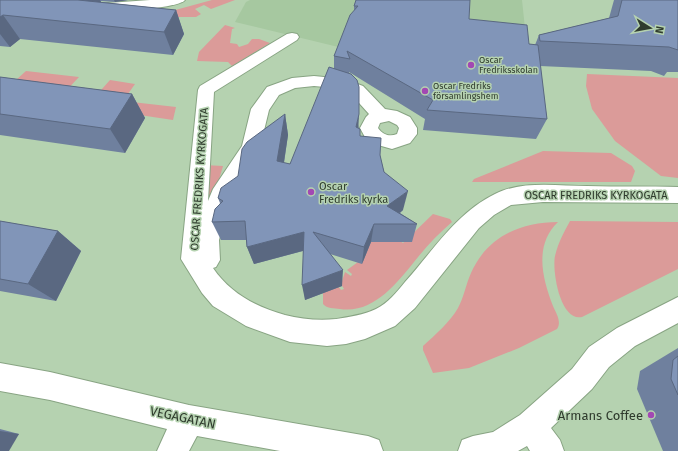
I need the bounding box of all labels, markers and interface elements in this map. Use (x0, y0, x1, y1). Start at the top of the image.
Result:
north arrow (630, 8, 670, 48)
text: N (652, 25, 666, 35)
place label: Oscar Fredriksskolan (479, 55, 538, 75)
marker: Oscar Fredriksskolan (466, 60, 476, 70)
place label: Oscar Fredriks församlingshem (433, 81, 498, 101)
marker: Oscar Fredriks församlingshem (420, 86, 430, 96)
street label: OSCAR FREDRIKS KYRKOGATA (188, 107, 211, 251)
place label: Oscar Fredriks kyrka (319, 180, 388, 206)
marker: Oscar Fredriks kyrka (306, 187, 316, 197)
street label: OSCAR FREDRIKS KYRKOGATA (524, 189, 668, 202)
street label: VEGAGATAN (149, 403, 217, 432)
place label: Armans Coffee (558, 408, 643, 423)
marker: Armans Coffee (646, 410, 656, 420)

